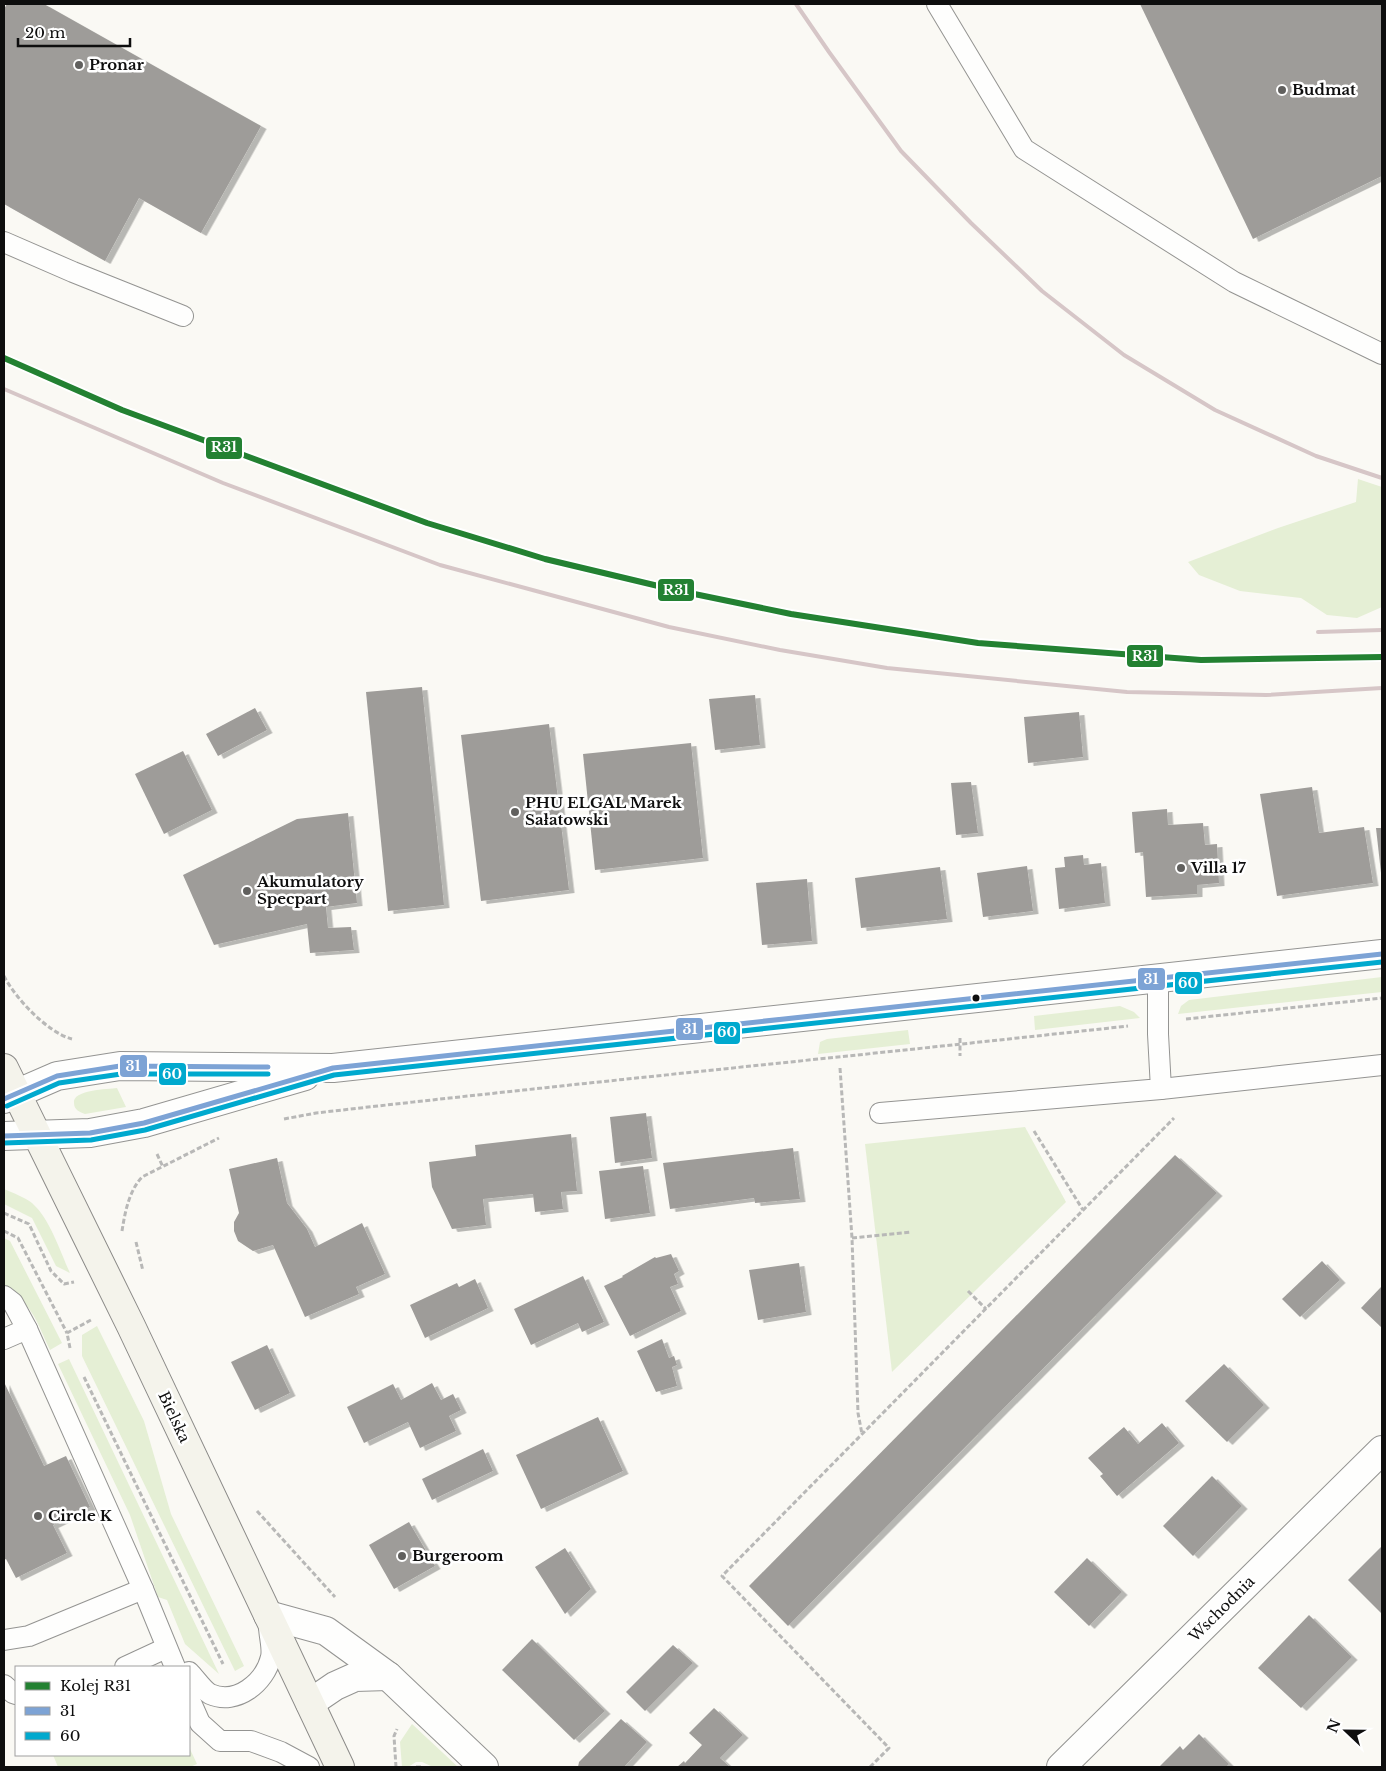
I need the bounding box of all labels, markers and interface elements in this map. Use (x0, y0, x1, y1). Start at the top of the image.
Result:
scale bar (18, 15, 130, 47)
text: 20 m (25, 23, 65, 42)
place label: Pronar (89, 55, 145, 74)
marker: Pronar (73, 59, 85, 71)
place label: Budmat (1292, 80, 1356, 99)
marker: Budmat (1276, 84, 1288, 96)
line badge: R31 (205, 436, 243, 460)
text: R31 (211, 438, 237, 456)
line badge: R31 (657, 578, 695, 602)
text: R31 (663, 581, 689, 599)
line badge: R31 (1126, 644, 1164, 668)
text: R31 (1132, 647, 1158, 665)
place label: PHU ELGAL Marek Sałatowski (525, 793, 683, 829)
marker: PHU ELGAL Marek Sałatowski (509, 806, 521, 818)
place label: Villa 17 (1190, 858, 1246, 877)
marker: Villa 17 (1175, 862, 1187, 874)
place label: Akumulatory Specpart (256, 872, 364, 908)
marker: Akumulatory Specpart (241, 885, 253, 897)
line badge: 31 (1137, 967, 1166, 991)
text: 31 (1143, 970, 1159, 988)
line badge: 60 (1174, 971, 1203, 995)
text: 60 (1178, 974, 1198, 992)
unlabelled marker (971, 993, 981, 1003)
line badge: 31 (675, 1017, 704, 1041)
text: 31 (682, 1020, 698, 1038)
line badge: 60 (713, 1021, 741, 1045)
text: 60 (717, 1023, 737, 1041)
line badge: 31 (119, 1054, 148, 1078)
text: 31 (125, 1057, 141, 1075)
line badge: 60 (158, 1062, 187, 1086)
text: 60 (162, 1065, 182, 1083)
street label: Bielska (154, 1388, 195, 1446)
place label: Circle K (48, 1506, 113, 1525)
marker: Circle K (32, 1510, 44, 1522)
place label: Burgeroom (412, 1546, 504, 1565)
marker: Burgeroom (396, 1550, 408, 1562)
street label: Wschodnia (1184, 1571, 1259, 1646)
legend (15, 1666, 190, 1756)
text: Kolej R31 (60, 1676, 131, 1695)
text: 31 (60, 1701, 76, 1720)
north arrow (1321, 1706, 1371, 1756)
text: N (1323, 1717, 1345, 1736)
text: 60 (60, 1726, 80, 1745)

